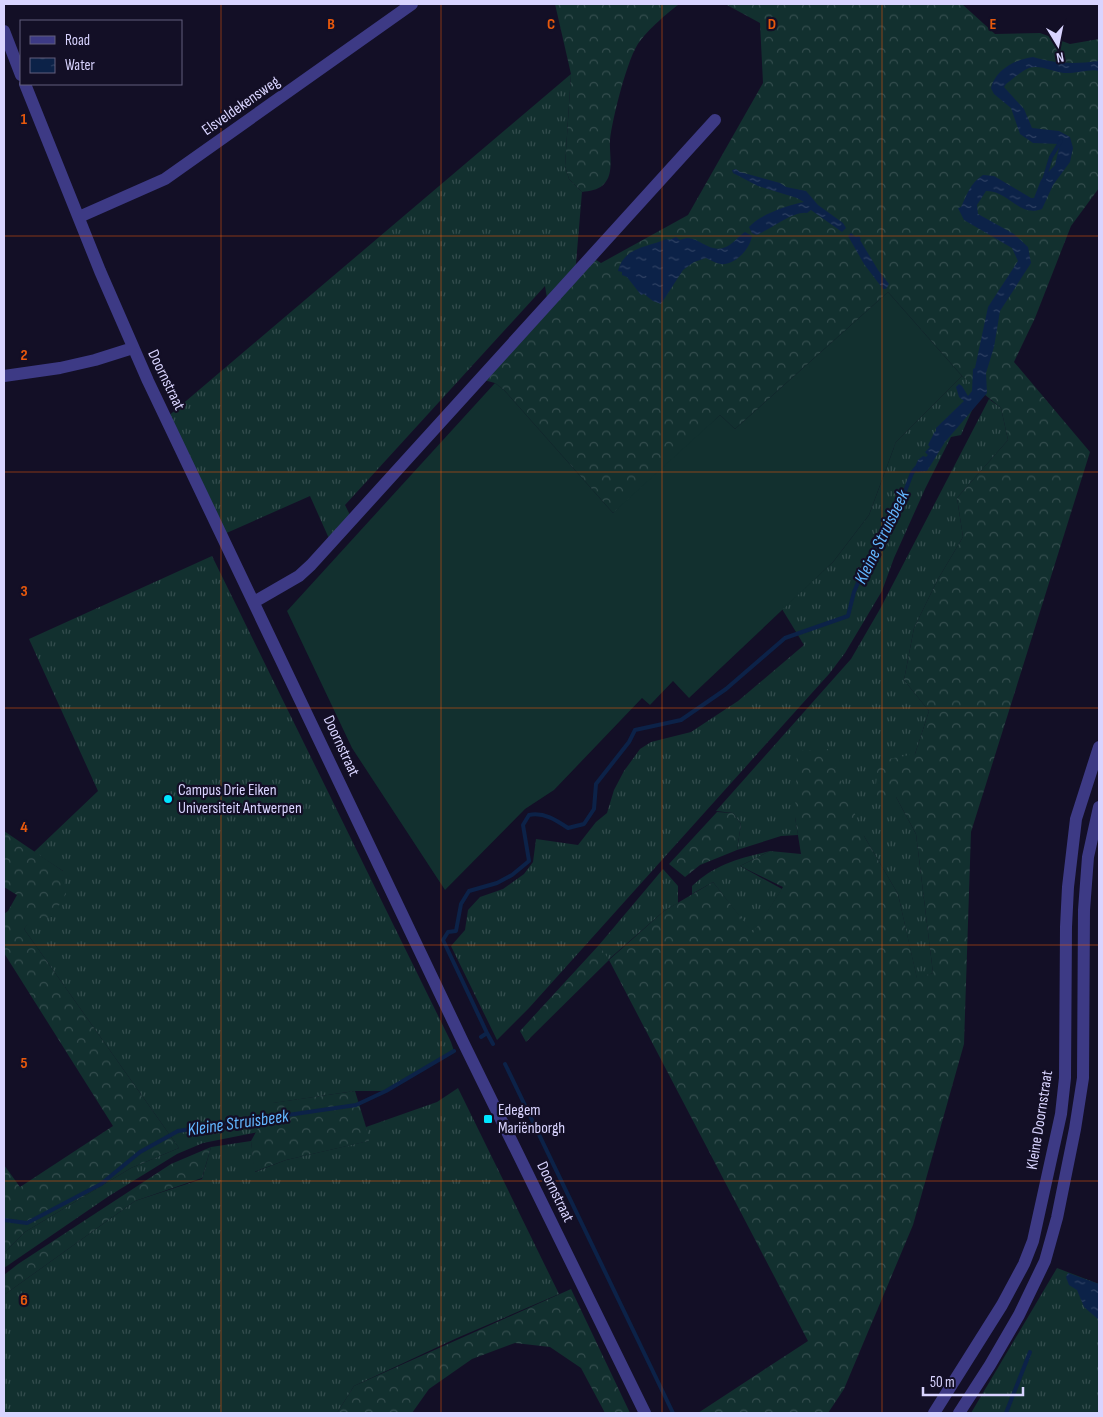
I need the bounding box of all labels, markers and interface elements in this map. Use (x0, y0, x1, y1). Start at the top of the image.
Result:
text: B (327, 15, 335, 34)
text: C (547, 15, 555, 34)
text: D (768, 15, 776, 34)
text: E (990, 15, 997, 34)
legend (20, 20, 182, 85)
north arrow (1033, 20, 1083, 70)
text: Road (65, 31, 90, 50)
text: N (1055, 48, 1065, 66)
text: Water (65, 56, 96, 75)
street label: Elsveldekensweg (198, 72, 284, 140)
text: 1 (21, 110, 28, 129)
text: 2 (20, 346, 28, 365)
street label: Doornstraat (143, 347, 189, 413)
water label: Kleine Struisbeek (850, 485, 914, 587)
text: 3 (20, 582, 28, 601)
street label: Doornstraat (319, 713, 363, 779)
place label: Campus Drie Eiken Universiteit Antwerpen (178, 781, 302, 818)
marker: Campus Drie Eiken Universiteit Antwerpen (162, 793, 174, 805)
text: 4 (20, 818, 28, 837)
text: 5 (20, 1054, 28, 1073)
street label: Kleine Doornstraat (1023, 1069, 1057, 1171)
place label: Edegem Mariënborgh (498, 1101, 565, 1138)
water label: Kleine Struisbeek (186, 1105, 291, 1140)
marker: Edegem Mariënborgh (482, 1113, 494, 1125)
street label: Doornstraat (532, 1159, 578, 1225)
text: 6 (20, 1291, 28, 1310)
scale bar (923, 1364, 1023, 1396)
text: 50 m (930, 1373, 955, 1392)

